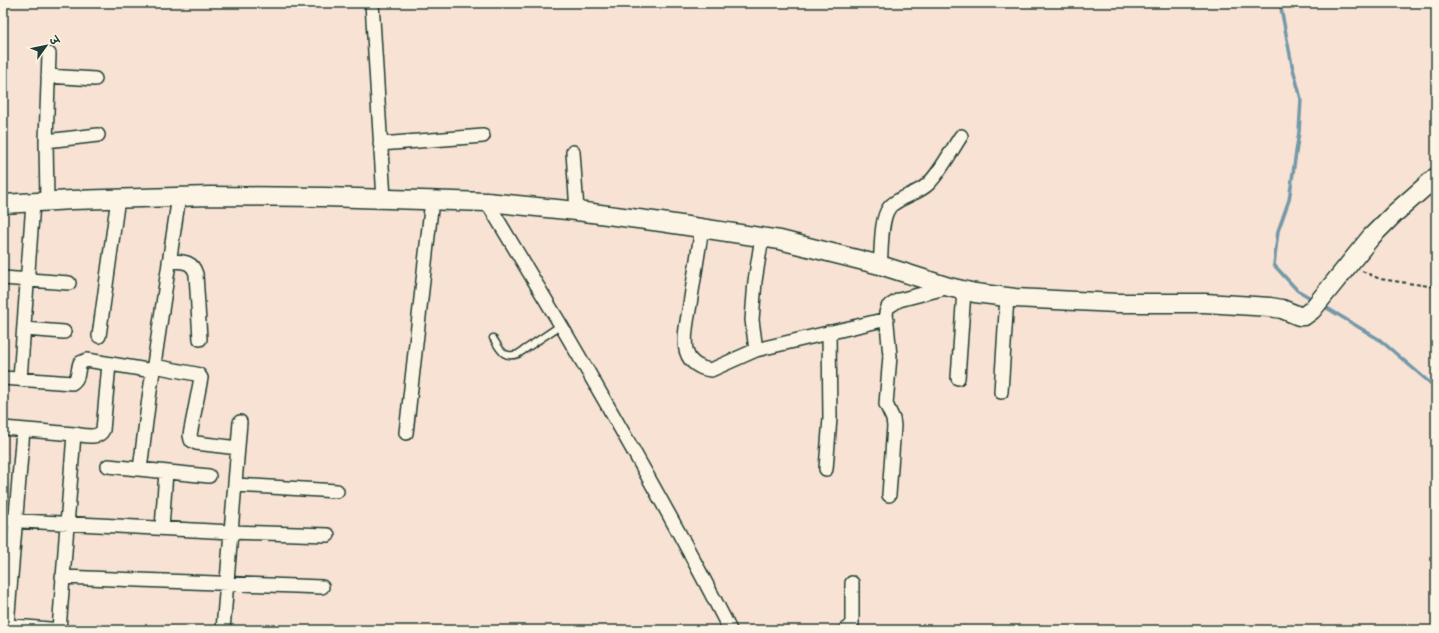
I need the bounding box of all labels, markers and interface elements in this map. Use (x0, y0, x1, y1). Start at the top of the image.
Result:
north arrow (26, 26, 66, 66)
text: उ (46, 33, 62, 49)

